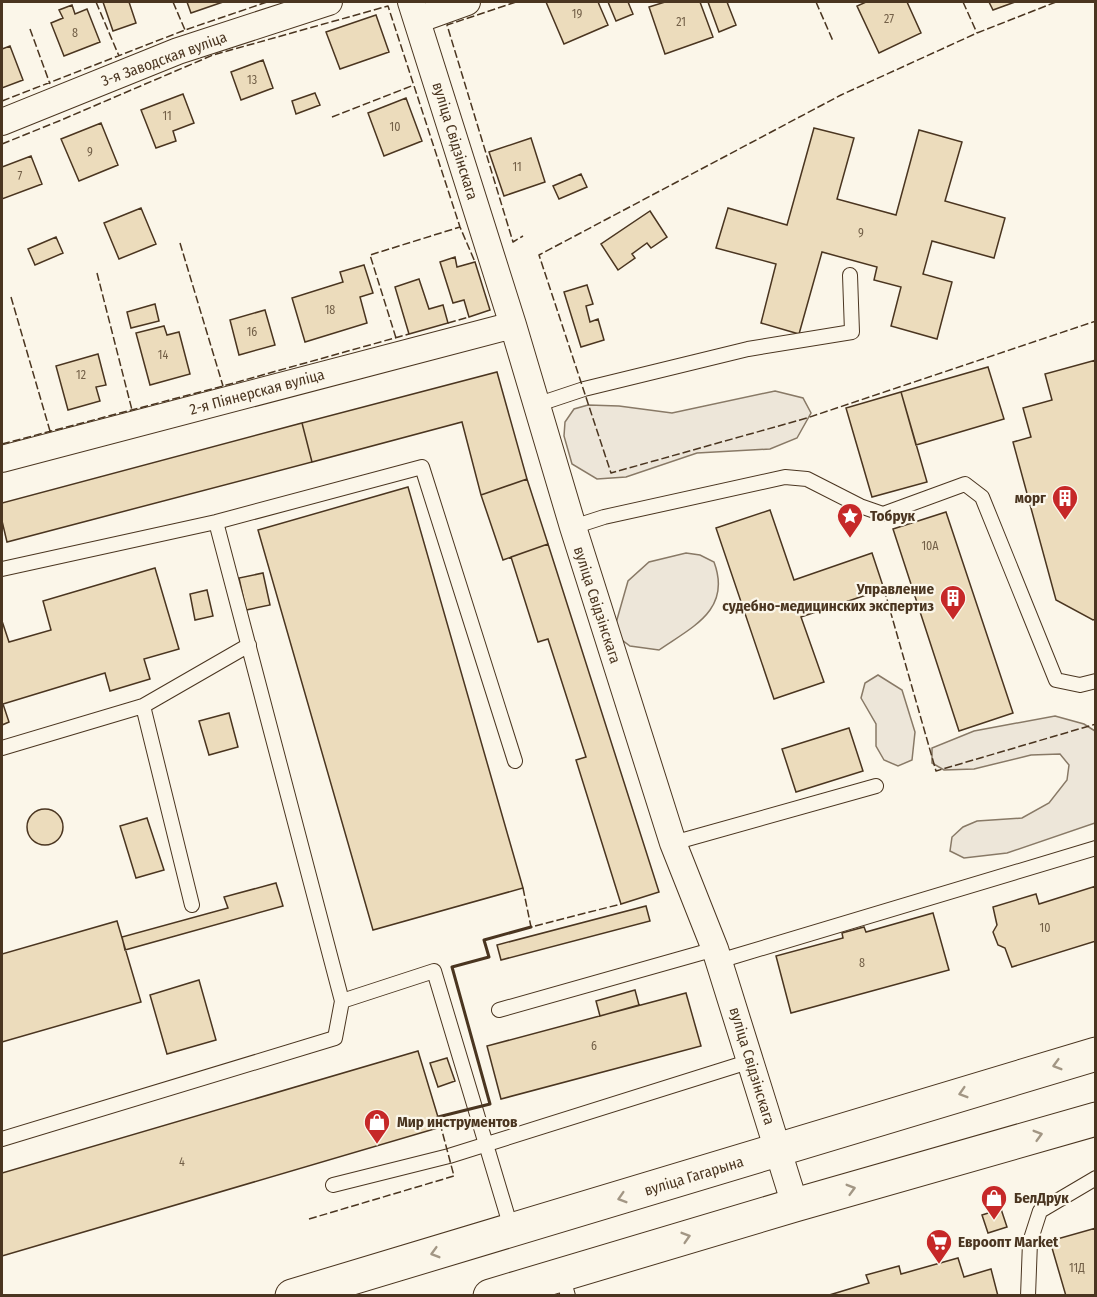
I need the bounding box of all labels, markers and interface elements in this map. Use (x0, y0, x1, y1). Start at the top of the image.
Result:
house number: 19 (572, 7, 582, 21)
house number: 27 (884, 12, 894, 26)
house number: 21 (676, 15, 686, 29)
house number: 8 (72, 26, 78, 40)
street label: 3-я Заводская вуліца (99, 28, 229, 90)
house number: 13 (247, 73, 257, 87)
street label: вуліца Свідзінскага (429, 80, 481, 202)
house number: 11 (162, 109, 172, 123)
house number: 10 (390, 120, 400, 134)
house number: 9 (87, 145, 93, 159)
house number: 11 (512, 160, 522, 174)
house number: 7 (18, 169, 23, 183)
house number: 9 (858, 226, 864, 240)
house number: 18 (325, 303, 335, 317)
house number: 16 (247, 325, 257, 339)
house number: 14 (158, 348, 168, 362)
street label: 2-я Піянерская вуліца (188, 365, 326, 419)
house number: 12 (76, 368, 86, 382)
building icon: морг (1050, 483, 1080, 521)
place label: морг (1015, 489, 1046, 507)
place icon: Тобрук (835, 501, 865, 539)
place label: Тобрук (870, 507, 916, 525)
house number: 10А (921, 539, 939, 553)
street label: вуліца Свідзінскага (570, 544, 624, 666)
place label: Управление судебно-медицинских экспертиз (722, 580, 934, 615)
building icon: Управление судебно-медицинских экспертиз (938, 583, 968, 621)
house number: 10 (1040, 921, 1050, 935)
house number: 8 (859, 956, 865, 970)
street label: вуліца Свідзінскага (726, 1005, 778, 1127)
house number: 6 (591, 1039, 597, 1053)
one-way arrow (1052, 1058, 1063, 1070)
one-way arrow (958, 1086, 969, 1098)
shop icon: Мир инструментов (362, 1107, 392, 1145)
place label: Мир инструментов (397, 1113, 518, 1131)
one-way arrow (1032, 1130, 1043, 1142)
street label: вуліца Гагарына (642, 1152, 746, 1200)
house number: 4 (179, 1155, 185, 1169)
shop icon: БелДрук (979, 1183, 1009, 1221)
one-way arrow (845, 1184, 856, 1196)
place label: БелДрук (1014, 1189, 1069, 1207)
one-way arrow (617, 1190, 628, 1203)
supermarket icon: Евроопт Market (924, 1227, 954, 1265)
one-way arrow (681, 1232, 691, 1244)
place label: Евроопт Market (958, 1233, 1059, 1251)
one-way arrow (430, 1246, 441, 1258)
house number: 11Д (1069, 1261, 1085, 1275)

